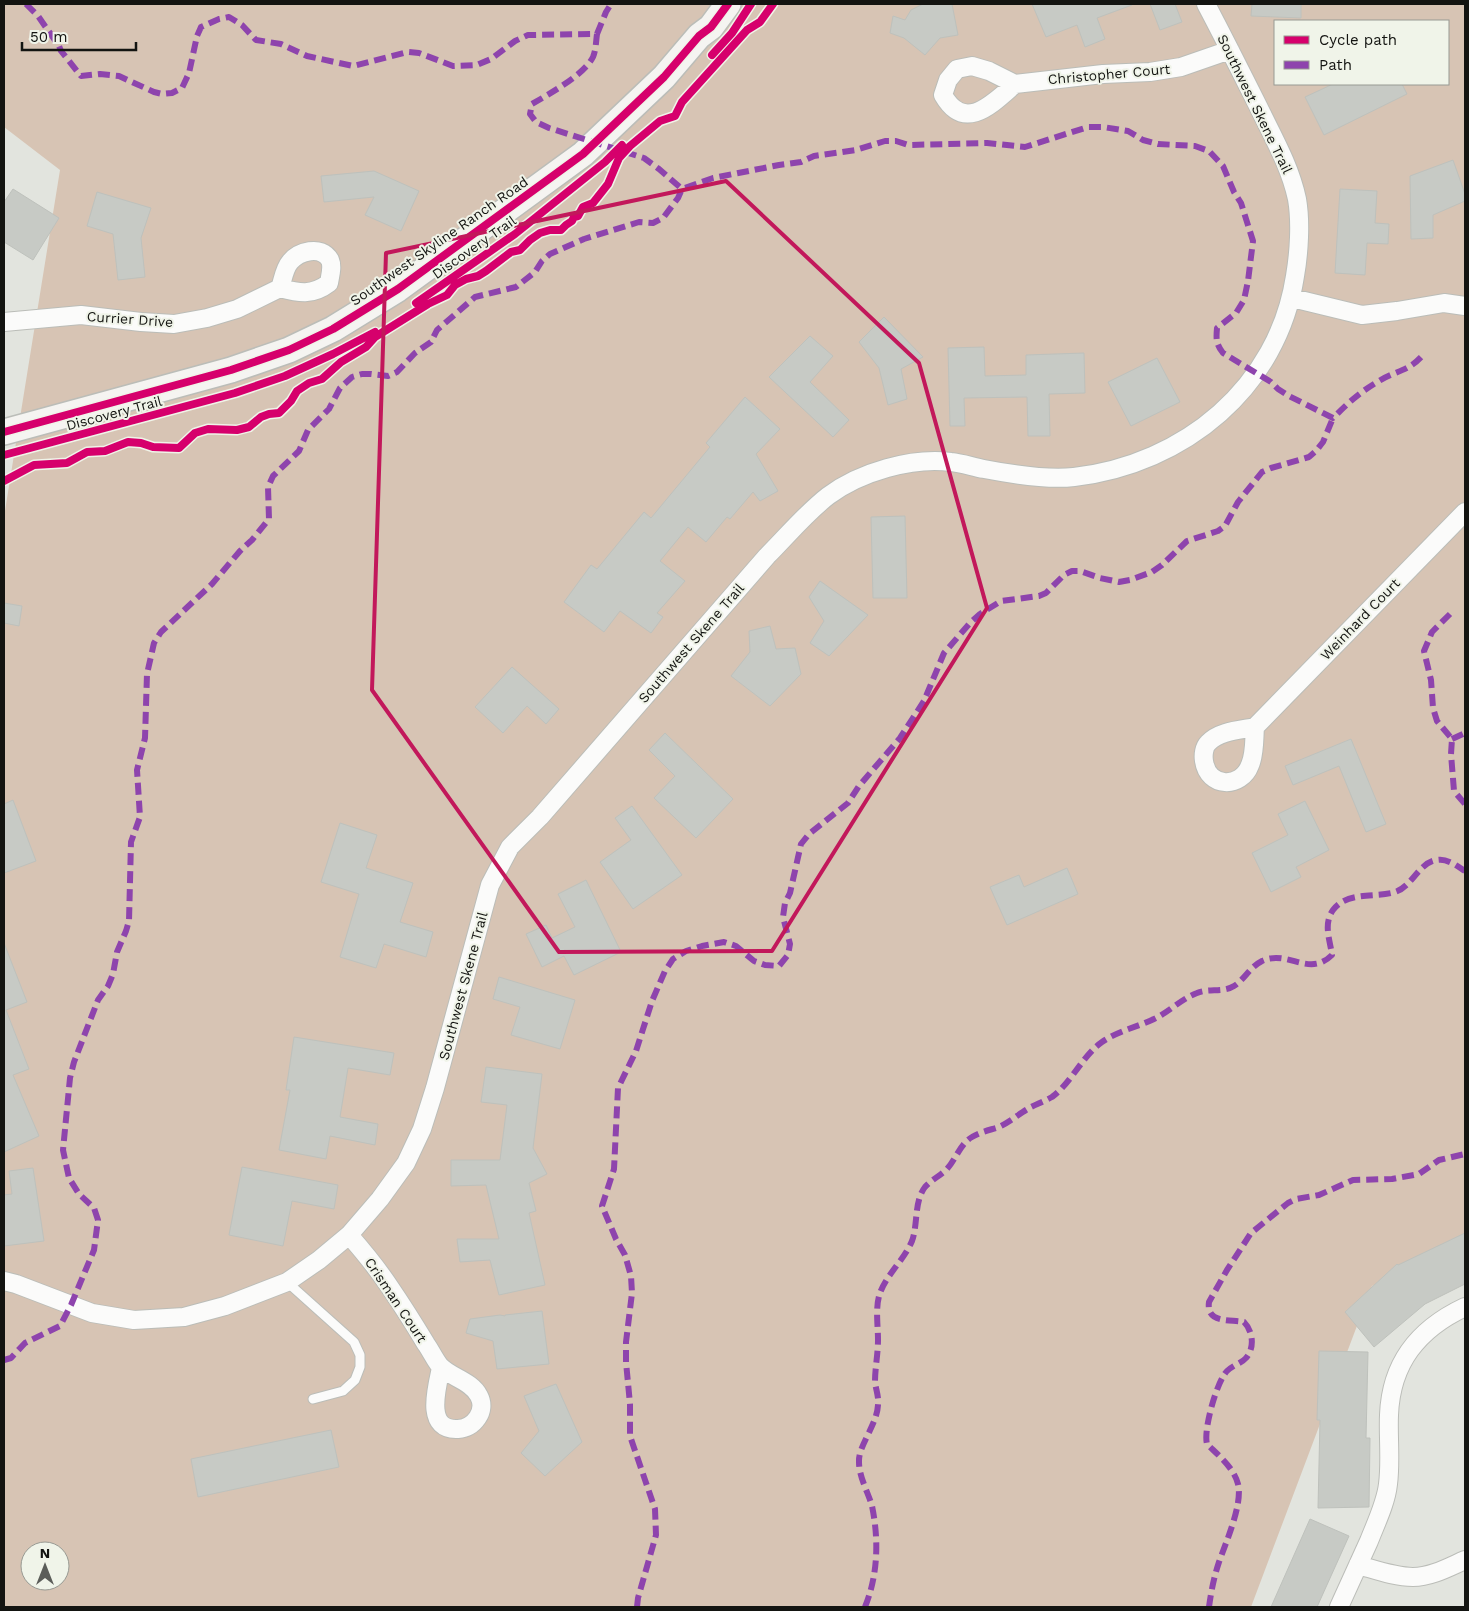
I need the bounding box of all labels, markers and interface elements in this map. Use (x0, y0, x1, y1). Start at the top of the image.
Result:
scale bar (22, 20, 136, 52)
legend (1274, 20, 1449, 85)
text: 50 m (30, 28, 67, 46)
text: Cycle path (1319, 31, 1397, 49)
street label: Southwest Skene Trail (1214, 32, 1296, 177)
text: Path (1319, 56, 1352, 74)
street label: Christopher Court (1047, 61, 1171, 87)
street label: Southwest Skyline Ranch Road (347, 173, 531, 309)
street label: Discovery Trail (429, 212, 520, 282)
street label: Currier Drive (86, 308, 174, 330)
street label: Discovery Trail (64, 392, 164, 433)
street label: Weinhard Court (1317, 575, 1403, 663)
street label: Southwest Skene Trail (635, 580, 748, 706)
street label: Southwest Skene Trail (435, 909, 491, 1062)
street label: Crisman Court (362, 1255, 430, 1346)
north arrow (20, 1541, 70, 1591)
text: N (40, 1545, 50, 1561)

